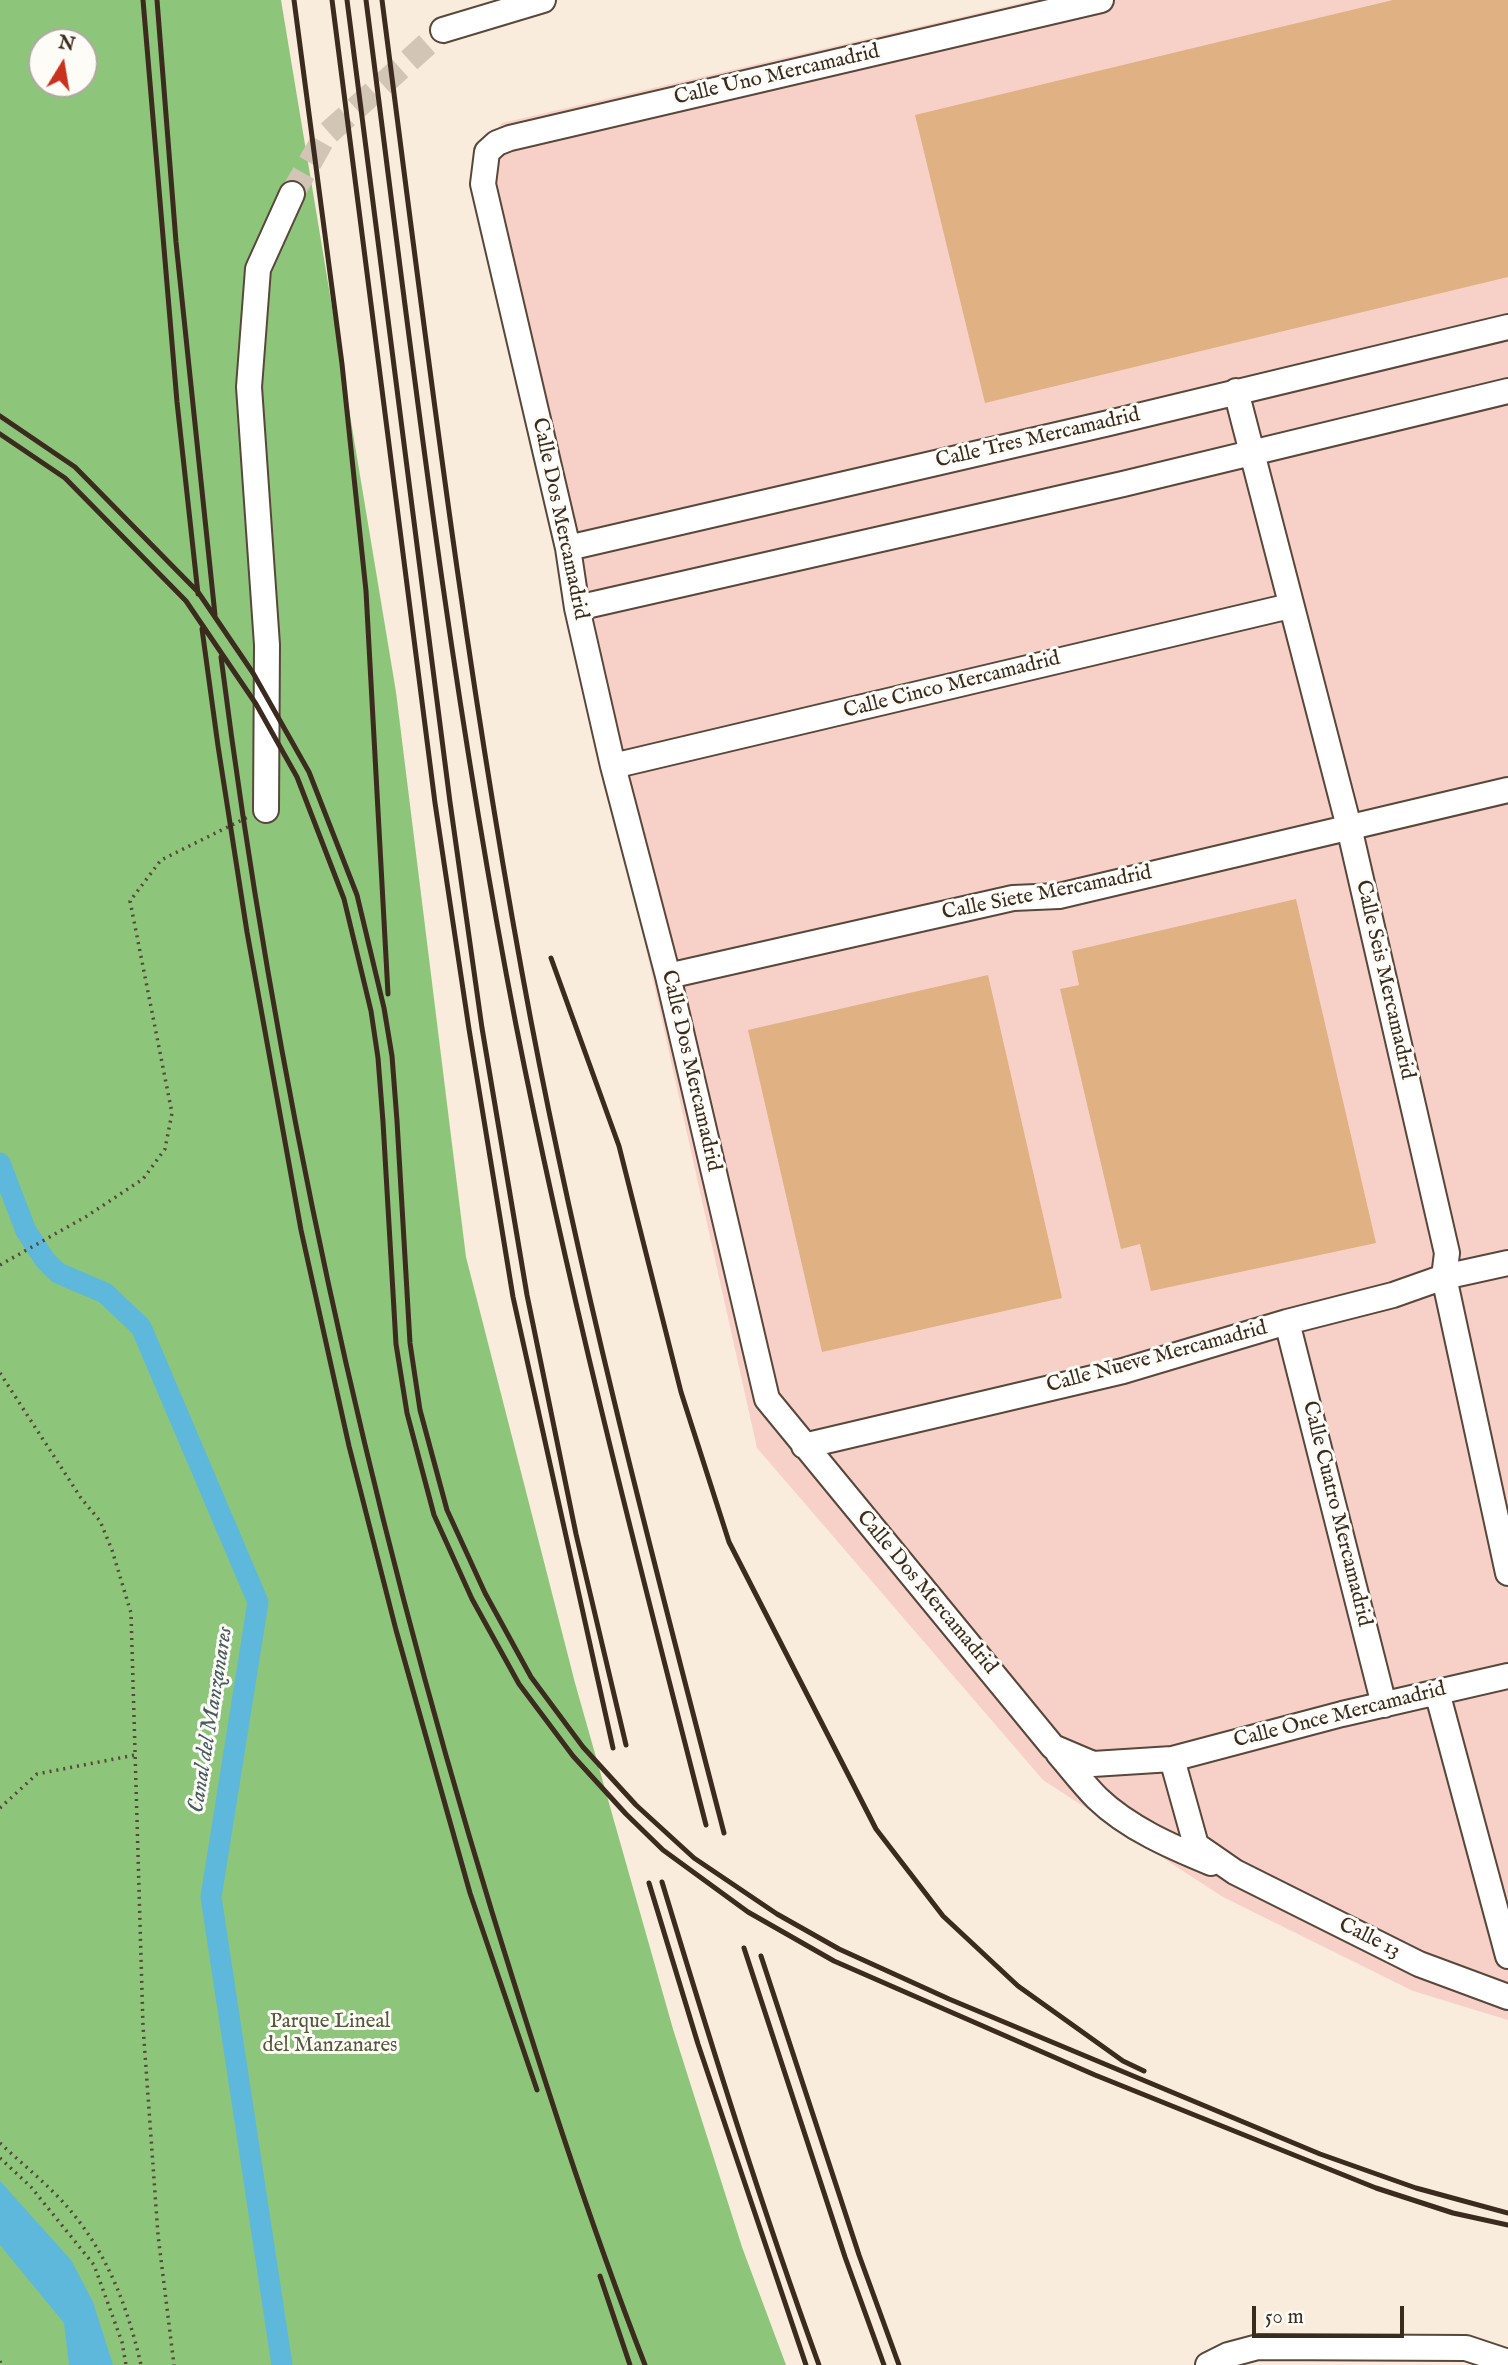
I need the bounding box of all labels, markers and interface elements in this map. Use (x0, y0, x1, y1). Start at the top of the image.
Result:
north arrow (28, 28, 98, 98)
text: N (56, 31, 77, 58)
street label: Calle Uno Mercamadrid (672, 40, 882, 112)
street label: Calle Tres Mercamadrid (934, 403, 1142, 475)
street label: Calle Dos Mercamadrid (525, 416, 593, 622)
street label: Calle Cinco Mercamadrid (841, 647, 1063, 725)
street label: Calle Siete Mercamadrid (940, 861, 1154, 927)
street label: Calle Seis Mercamadrid (1349, 878, 1419, 1082)
street label: Calle Dos Mercamadrid (655, 968, 725, 1174)
street label: Calle Nueve Mercamadrid (1044, 1316, 1270, 1400)
street label: Calle Cuatro Mercamadrid (1296, 1399, 1376, 1629)
street label: Calle Dos Mercamadrid (850, 1506, 1002, 1680)
water label: Canal del Manzanares (184, 1625, 240, 1815)
street label: Calle Once Mercamadrid (1231, 1677, 1449, 1755)
street label: Calle 13 (1334, 1913, 1404, 1965)
park label: Parque Lineal del Manzanares (263, 2010, 397, 2060)
scale bar (1256, 2292, 1408, 2336)
text: 50 m (1265, 2304, 1304, 2331)

